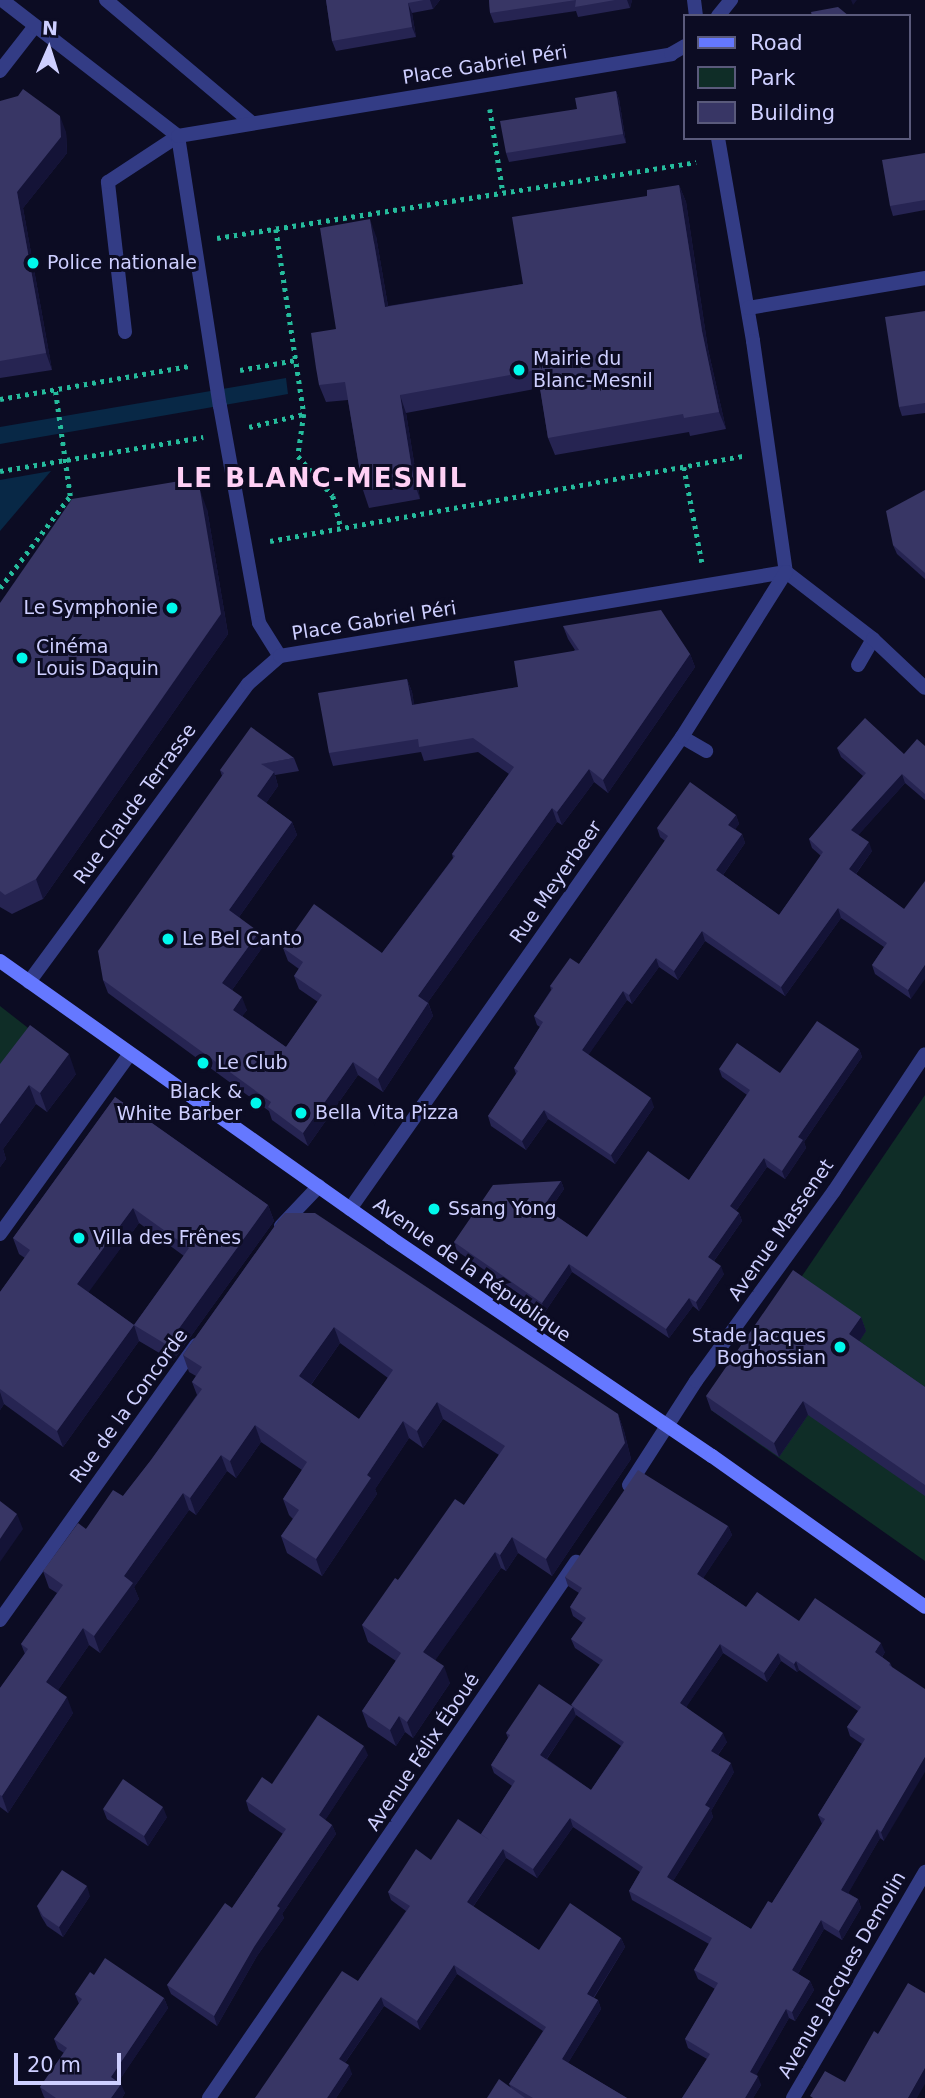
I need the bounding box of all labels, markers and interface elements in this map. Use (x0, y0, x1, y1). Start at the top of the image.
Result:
north arrow (14, 14, 84, 84)
legend (684, 14, 911, 140)
text: N (42, 17, 59, 39)
text: Road (750, 31, 803, 55)
street label: Place Gabriel Péri (401, 41, 569, 89)
text: Park (750, 66, 795, 90)
text: Building (750, 101, 835, 125)
place label: Police nationale (47, 252, 197, 274)
marker: Police nationale (25, 255, 41, 271)
place label: Mairie du Blanc-Mesnil (533, 348, 653, 392)
marker: Mairie du Blanc-Mesnil (511, 362, 527, 378)
district label: LE BLANC-MESNIL (178, 463, 466, 495)
place label: Le Symphonie (23, 597, 158, 619)
street label: Place Gabriel Péri (290, 597, 458, 645)
marker: Le Symphonie (164, 600, 180, 616)
place label: Cinéma Louis Daquin (36, 636, 159, 680)
marker: Cinéma Louis Daquin (14, 650, 30, 666)
street label: Rue Claude Terrasse (69, 719, 201, 889)
street label: Rue Meyerbeer (505, 816, 607, 948)
place label: Le Bel Canto (182, 928, 302, 950)
marker: Le Bel Canto (160, 931, 176, 947)
place label: Le Club (217, 1052, 288, 1074)
marker: Le Club (195, 1055, 211, 1071)
place label: Black & White Barber (117, 1081, 242, 1125)
marker: Black & White Barber (248, 1095, 264, 1111)
place label: Bella Vita Pizza (315, 1102, 459, 1124)
marker: Bella Vita Pizza (293, 1105, 309, 1121)
street label: Avenue Massenet (724, 1155, 838, 1305)
street label: Avenue de la République (369, 1193, 575, 1347)
place label: Ssang Yong (448, 1198, 557, 1220)
marker: Ssang Yong (426, 1201, 442, 1217)
place label: Villa des Frênes (93, 1227, 241, 1249)
marker: Villa des Frênes (71, 1230, 87, 1246)
street label: Rue de la Concorde (65, 1324, 193, 1488)
place label: Stade Jacques Boghossian (692, 1325, 826, 1369)
marker: Stade Jacques Boghossian (832, 1339, 848, 1355)
street label: Avenue Félix Éboué (362, 1669, 484, 1835)
street label: Avenue Jacques Demolin (773, 1867, 911, 2083)
scale bar (18, 2038, 124, 2082)
text: 20 m (27, 2053, 81, 2077)

